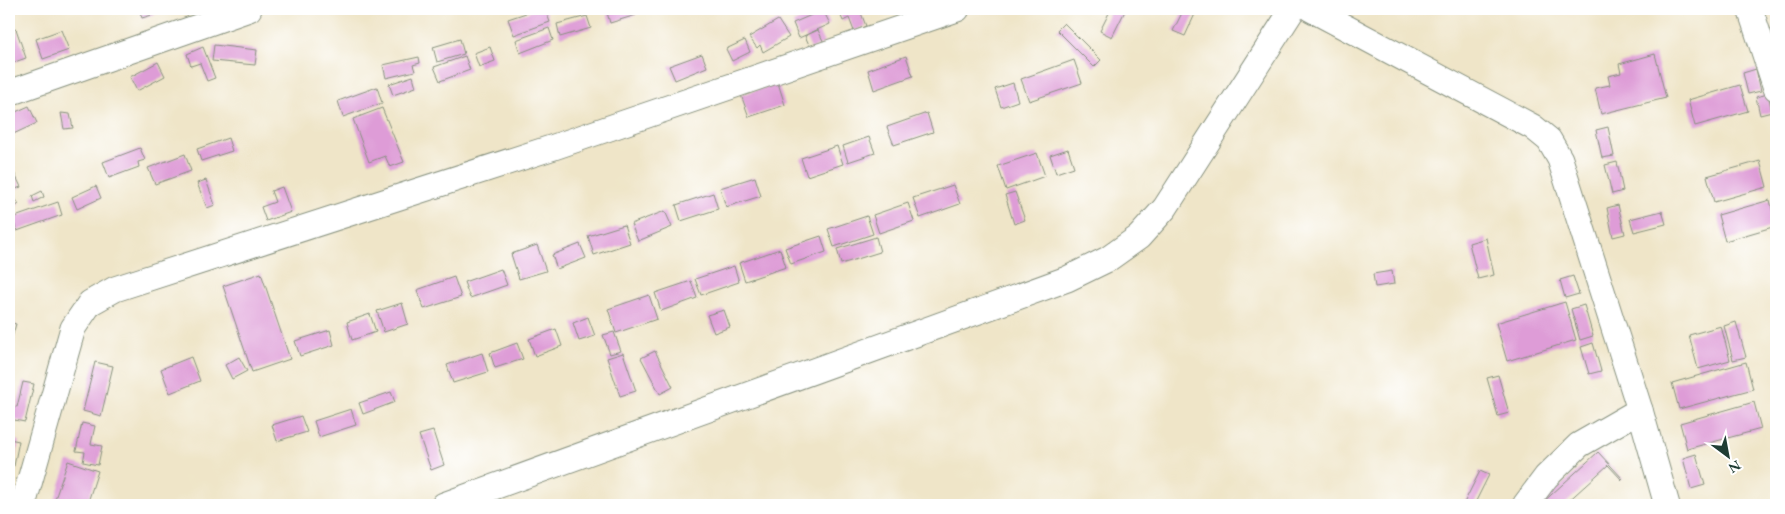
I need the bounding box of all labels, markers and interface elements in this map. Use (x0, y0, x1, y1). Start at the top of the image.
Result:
north arrow (1702, 432, 1752, 482)
text: N (1725, 456, 1744, 478)

